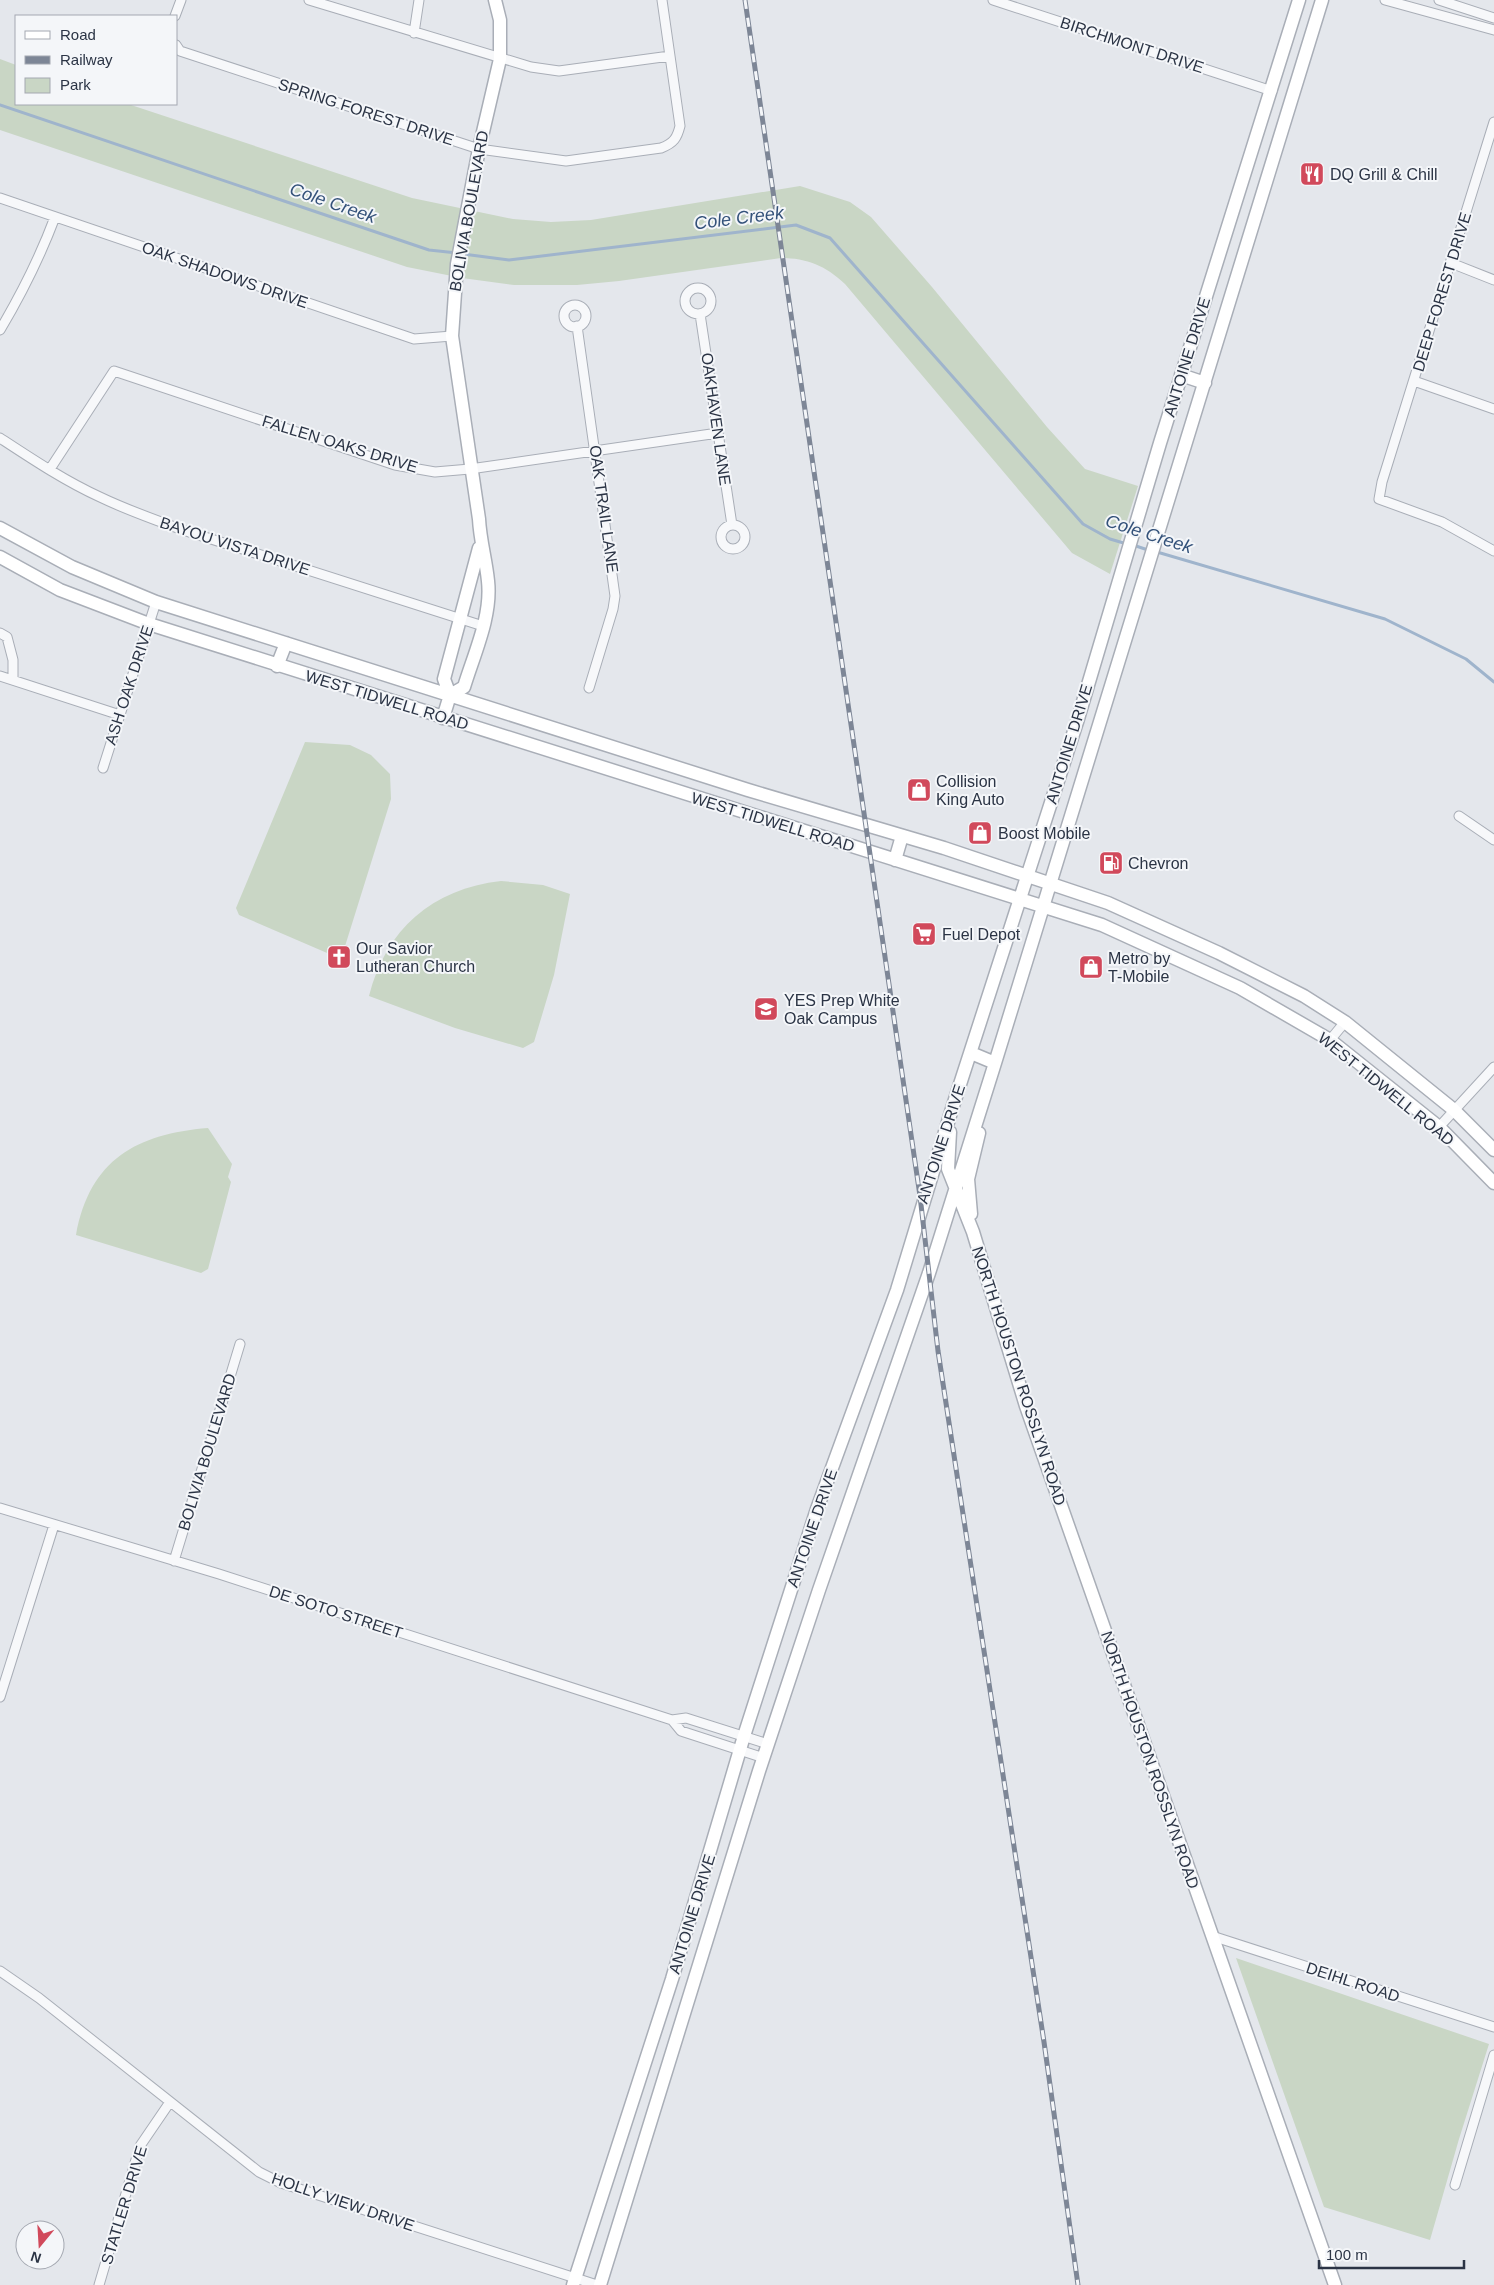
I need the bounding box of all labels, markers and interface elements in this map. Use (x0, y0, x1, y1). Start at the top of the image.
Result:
street label: BIRCHMONT DRIVE (1058, 14, 1206, 76)
legend (15, 15, 178, 105)
text: Road (60, 26, 96, 43)
text: Railway (60, 51, 113, 68)
text: Park (60, 76, 91, 93)
street label: SPRING FOREST DRIVE (276, 76, 456, 148)
street label: BOLIVIA BOULEVARD (446, 129, 492, 293)
restaurant icon: DQ Grill & Chill (1299, 161, 1325, 187)
place label: DQ Grill & Chill (1330, 166, 1438, 183)
water label: Cole Creek (287, 179, 380, 227)
water label: Cole Creek (693, 202, 786, 233)
street label: DEEP FOREST DRIVE (1410, 210, 1474, 374)
street label: OAK SHADOWS DRIVE (140, 239, 310, 311)
street label: ANTOINE DRIVE (1161, 295, 1213, 419)
street label: OAKHAVEN LANE (698, 351, 734, 487)
street label: FALLEN OAKS DRIVE (260, 412, 420, 476)
street label: OAK TRAIL LANE (587, 444, 621, 574)
water label: Cole Creek (1103, 511, 1196, 558)
street label: BAYOU VISTA DRIVE (158, 514, 312, 578)
street label: ASH OAK DRIVE (102, 623, 156, 747)
street label: WEST TIDWELL ROAD (303, 667, 471, 733)
street label: ANTOINE DRIVE (1043, 682, 1095, 806)
place label: Collision King Auto (936, 773, 1005, 808)
shop icon: Collision King Auto (906, 777, 932, 803)
street label: WEST TIDWELL ROAD (689, 789, 857, 855)
shop icon: Boost Mobile (967, 820, 993, 846)
place label: Boost Mobile (998, 825, 1091, 842)
fuel station icon: Chevron (1098, 850, 1124, 876)
place label: Chevron (1128, 855, 1188, 872)
supermarket icon: Fuel Depot (911, 921, 937, 947)
place label: Fuel Depot (942, 926, 1021, 943)
place label: Our Savior Lutheran Church (356, 940, 475, 975)
church icon: Our Savior Lutheran Church (326, 944, 352, 970)
place label: Metro by T-Mobile (1108, 950, 1170, 985)
shop icon: Metro by T-Mobile (1078, 954, 1104, 980)
place label: YES Prep White Oak Campus (784, 992, 900, 1027)
school or university icon: YES Prep White Oak Campus (753, 996, 779, 1022)
street label: WEST TIDWELL ROAD (1315, 1029, 1457, 1149)
street label: ANTOINE DRIVE (914, 1082, 968, 1206)
street label: NORTH HOUSTON ROSSLYN ROAD (969, 1244, 1069, 1508)
street label: BOLIVIA BOULEVARD (175, 1371, 239, 1533)
street label: ANTOINE DRIVE (784, 1467, 840, 1589)
street label: DE SOTO STREET (267, 1582, 405, 1642)
street label: NORTH HOUSTON ROSSLYN ROAD (1098, 1629, 1202, 1891)
street label: ANTOINE DRIVE (666, 1852, 718, 1976)
street label: DEIHL ROAD (1304, 1959, 1402, 2005)
street label: STATLER DRIVE (98, 2144, 150, 2266)
street label: HOLLY VIEW DRIVE (269, 2170, 417, 2234)
north arrow (15, 2220, 65, 2270)
scale bar (1319, 2238, 1464, 2270)
text: 100 m (1326, 2246, 1368, 2263)
text: N (29, 2248, 43, 2267)

